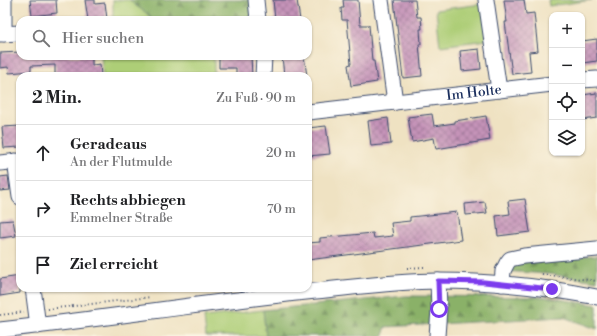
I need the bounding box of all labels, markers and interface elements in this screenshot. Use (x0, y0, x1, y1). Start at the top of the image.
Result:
map controls (549, 12, 585, 156)
button: + (549, 12, 585, 48)
search box (16, 16, 312, 60)
icon: search (30, 27, 52, 49)
text: Hier suchen (62, 29, 144, 48)
button: − (549, 48, 585, 84)
street label: Im Holte (445, 81, 503, 105)
button: locate (549, 84, 585, 120)
text: 2 Min. (32, 87, 82, 109)
text: Zu Fuß · 90 m (216, 90, 296, 106)
button: layers (549, 120, 585, 156)
text: Geradeaus (70, 135, 147, 154)
icon: ahead (32, 142, 54, 164)
text: 20 m (266, 145, 296, 161)
text: An der Flutmulde (70, 154, 173, 170)
text: Rechts abbiegen (70, 191, 186, 210)
icon: right (32, 198, 54, 220)
text: 70 m (267, 201, 296, 217)
text: Emmelner Straße (70, 210, 173, 226)
icon: arrive (32, 254, 54, 276)
text: Ziel erreicht (70, 255, 158, 274)
route end (543, 280, 561, 298)
route start (430, 300, 448, 318)

